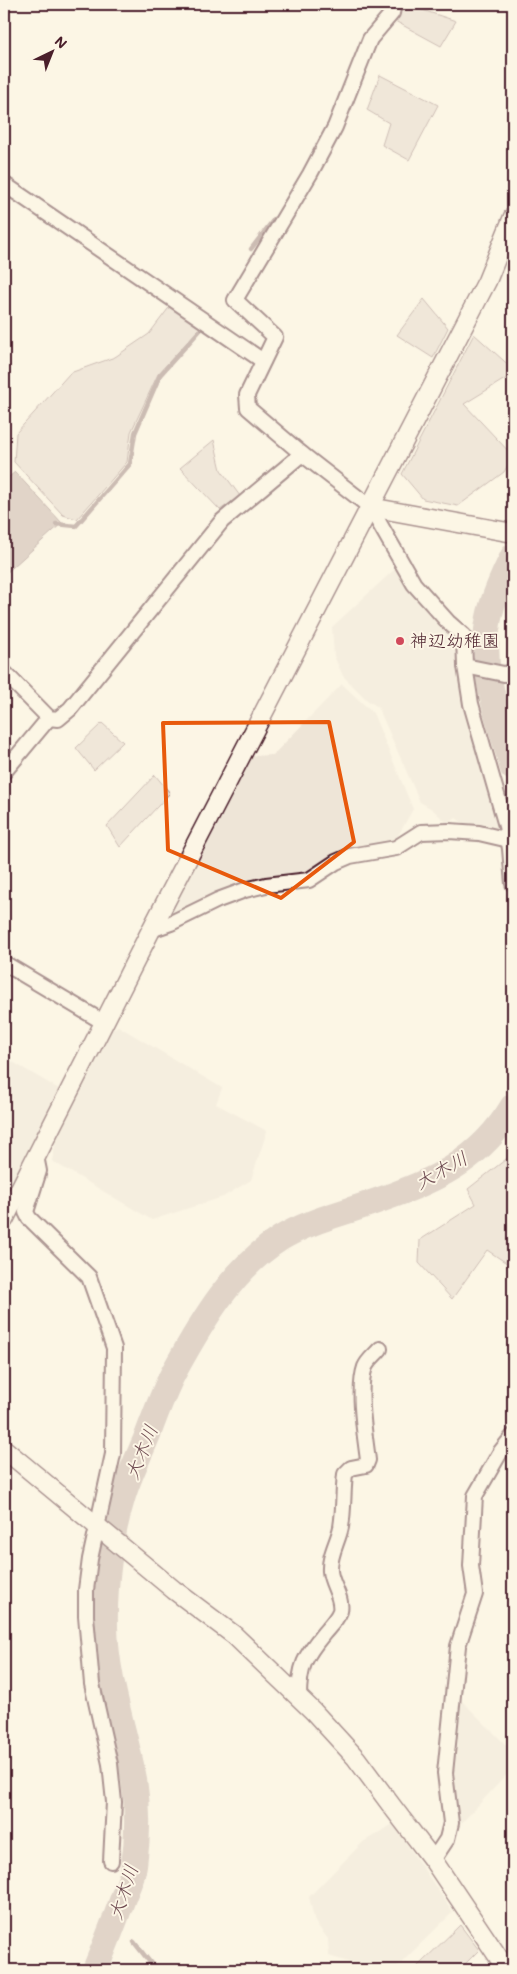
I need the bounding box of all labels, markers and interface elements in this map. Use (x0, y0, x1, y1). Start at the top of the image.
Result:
north arrow (28, 28, 78, 78)
text: N (51, 32, 72, 53)
place label: 神辺幼稚園 (410, 628, 500, 652)
marker: 神辺幼稚園 (394, 635, 406, 647)
water label: 大木川 (410, 1145, 472, 1194)
water label: 大木川 (118, 1421, 163, 1483)
water label: 大木川 (102, 1861, 143, 1923)

